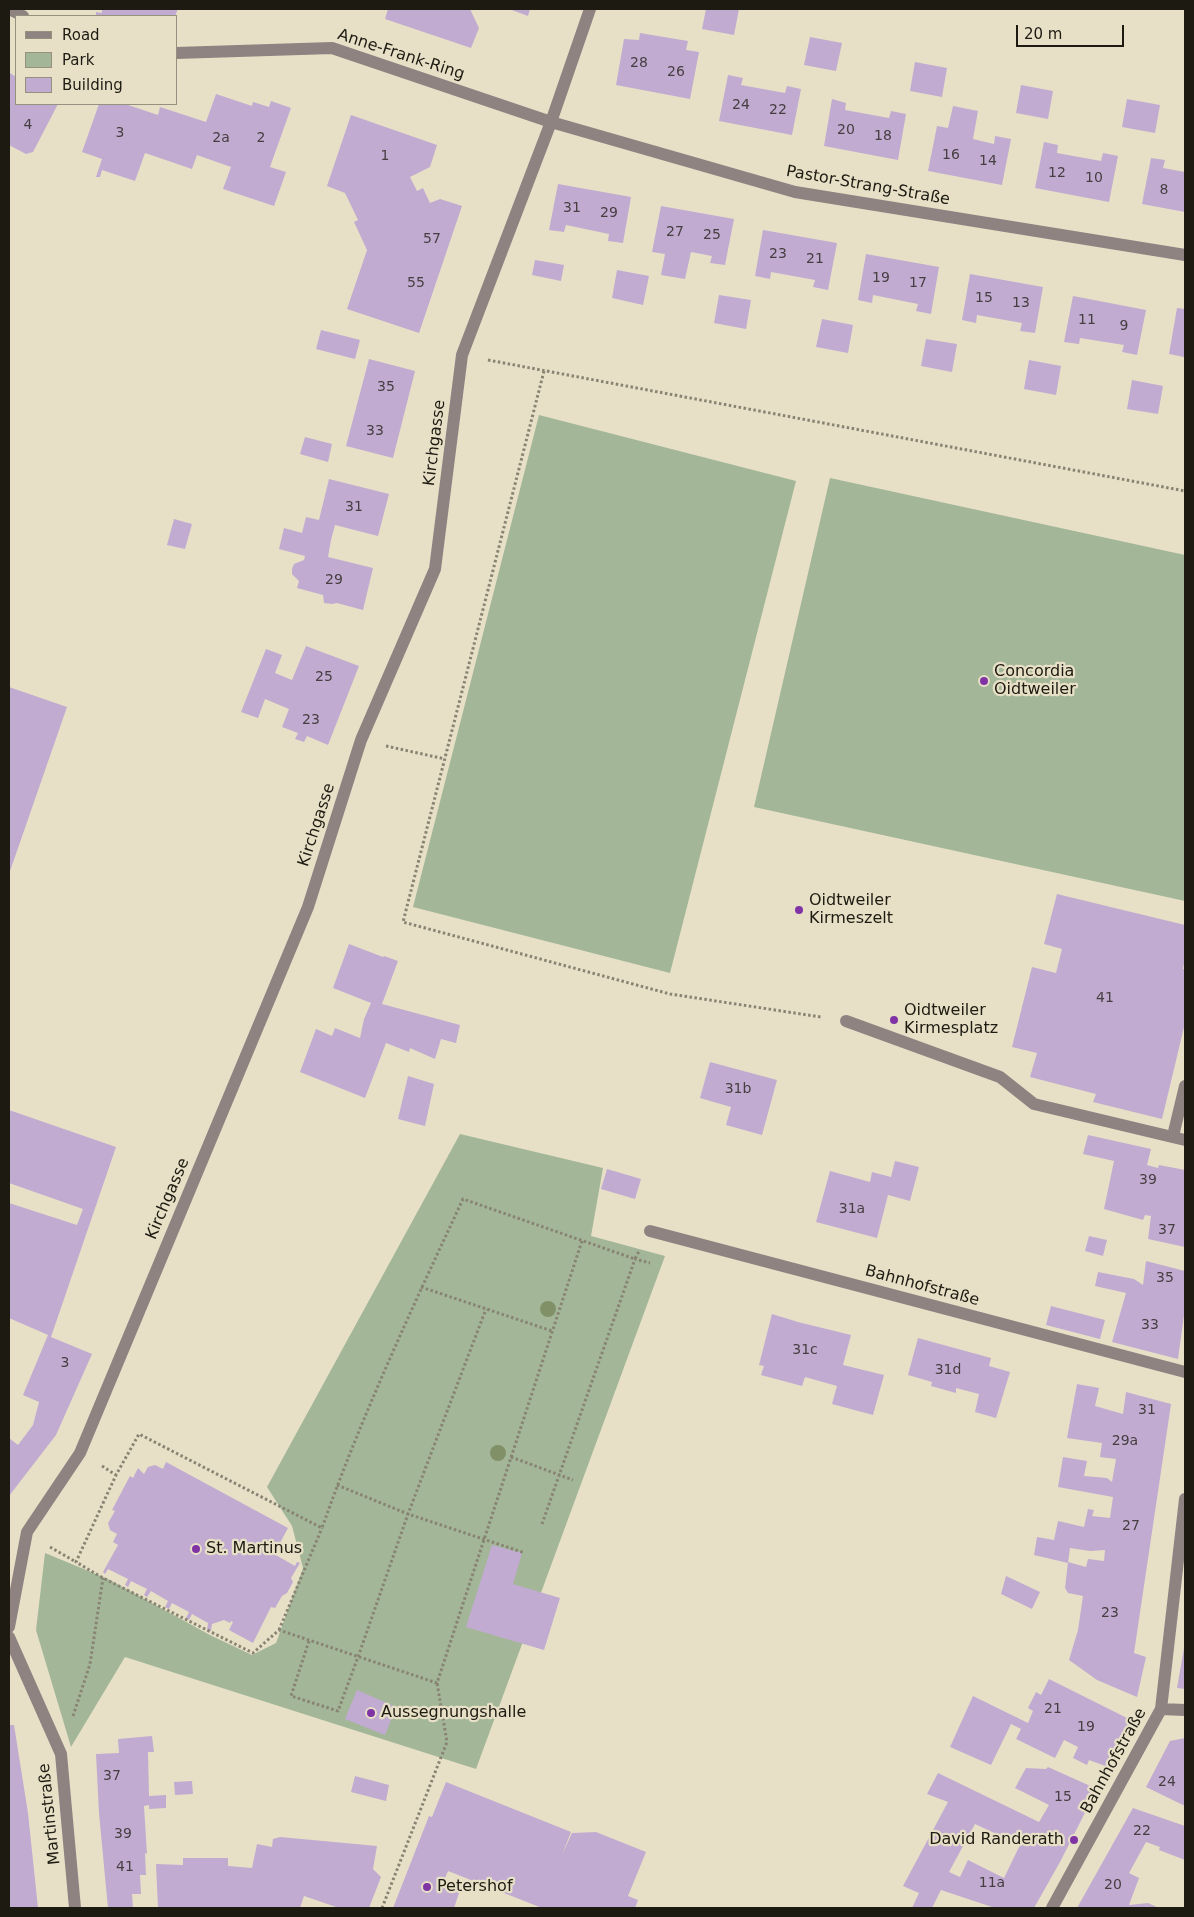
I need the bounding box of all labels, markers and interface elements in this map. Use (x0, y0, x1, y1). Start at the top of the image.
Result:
legend (15, 15, 178, 105)
scale bar (1019, 15, 1126, 47)
street label: Anne-Frank-Ring (335, 25, 467, 85)
text: 20 m (1024, 25, 1062, 43)
text: Road (62, 26, 100, 44)
text: Park (62, 51, 94, 69)
house number: 28 (630, 55, 648, 71)
house number: 26 (667, 64, 685, 80)
text: Building (62, 76, 123, 94)
house number: 24 (732, 97, 750, 113)
house number: 22 (769, 102, 787, 118)
house number: 4 (24, 117, 32, 133)
house number: 20 (837, 122, 855, 138)
house number: 3 (116, 125, 124, 141)
house number: 18 (874, 128, 892, 144)
house number: 2a (212, 130, 230, 146)
house number: 2 (257, 130, 265, 146)
house number: 16 (942, 147, 960, 163)
house number: 1 (381, 148, 389, 164)
house number: 14 (979, 153, 997, 169)
street label: Pastor-Strang-Straße (785, 162, 951, 210)
house number: 12 (1048, 165, 1066, 181)
house number: 10 (1085, 170, 1103, 186)
house number: 8 (1160, 182, 1168, 198)
house number: 31 (563, 200, 581, 216)
house number: 29 (600, 205, 618, 221)
house number: 27 (666, 224, 684, 240)
house number: 25 (703, 227, 721, 243)
house number: 57 (423, 231, 441, 247)
house number: 23 (769, 246, 787, 262)
house number: 21 (806, 251, 824, 267)
house number: 19 (872, 270, 890, 286)
house number: 55 (407, 275, 425, 291)
house number: 17 (909, 275, 927, 291)
house number: 15 (975, 290, 993, 306)
house number: 13 (1012, 295, 1030, 311)
house number: 11 (1078, 312, 1096, 328)
house number: 9 (1120, 318, 1128, 334)
house number: 35 (377, 379, 395, 395)
street label: Kirchgasse (420, 399, 450, 487)
house number: 33 (366, 423, 384, 439)
house number: 31 (345, 499, 363, 515)
house number: 29 (325, 572, 343, 588)
place label: Concordia Oidtweiler (994, 662, 1076, 700)
house number: 25 (315, 669, 333, 685)
marker: Concordia Oidtweiler (978, 675, 990, 687)
house number: 23 (302, 712, 320, 728)
street label: Kirchgasse (294, 781, 340, 869)
place label: Oidtweiler Kirmeszelt (809, 891, 893, 929)
marker: Oidtweiler Kirmeszelt (793, 904, 805, 916)
house number: 41 (1096, 990, 1114, 1006)
place label: Oidtweiler Kirmesplatz (904, 1001, 998, 1039)
marker: Oidtweiler Kirmesplatz (888, 1014, 900, 1026)
house number: 31b (725, 1081, 751, 1097)
street label: Kirchgasse (142, 1155, 194, 1243)
house number: 39 (1139, 1172, 1157, 1188)
house number: 31a (839, 1201, 865, 1217)
house number: 37 (1158, 1222, 1176, 1238)
street label: Bahnhofstraße (863, 1262, 981, 1310)
house number: 35 (1156, 1270, 1174, 1286)
house number: 33 (1141, 1317, 1159, 1333)
house number: 31c (792, 1342, 818, 1358)
house number: 3 (61, 1355, 69, 1371)
house number: 31d (935, 1362, 961, 1378)
house number: 31 (1138, 1402, 1156, 1418)
house number: 29a (1112, 1433, 1138, 1449)
house number: 27 (1122, 1518, 1140, 1534)
place label: St. Martinus (206, 1539, 302, 1559)
marker: St. Martinus (190, 1543, 202, 1555)
house number: 23 (1101, 1605, 1119, 1621)
house number: 21 (1044, 1701, 1062, 1717)
place label: Aussegnungshalle (381, 1703, 526, 1723)
street label: Bahnhofstraße (1077, 1705, 1151, 1817)
marker: Aussegnungshalle (365, 1707, 377, 1719)
house number: 19 (1077, 1719, 1095, 1735)
street label: Martinstraße (35, 1762, 65, 1866)
house number: 37 (103, 1768, 121, 1784)
house number: 24 (1158, 1774, 1176, 1790)
house number: 15 (1054, 1789, 1072, 1805)
house number: 22 (1133, 1823, 1151, 1839)
house number: 39 (114, 1826, 132, 1842)
place label: David Randerath (929, 1830, 1064, 1850)
marker: David Randerath (1068, 1834, 1080, 1846)
house number: 41 (116, 1859, 134, 1875)
house number: 11a (979, 1875, 1005, 1891)
place label: Petershof (437, 1877, 513, 1897)
house number: 20 (1104, 1877, 1122, 1893)
marker: Petershof (421, 1881, 433, 1893)

